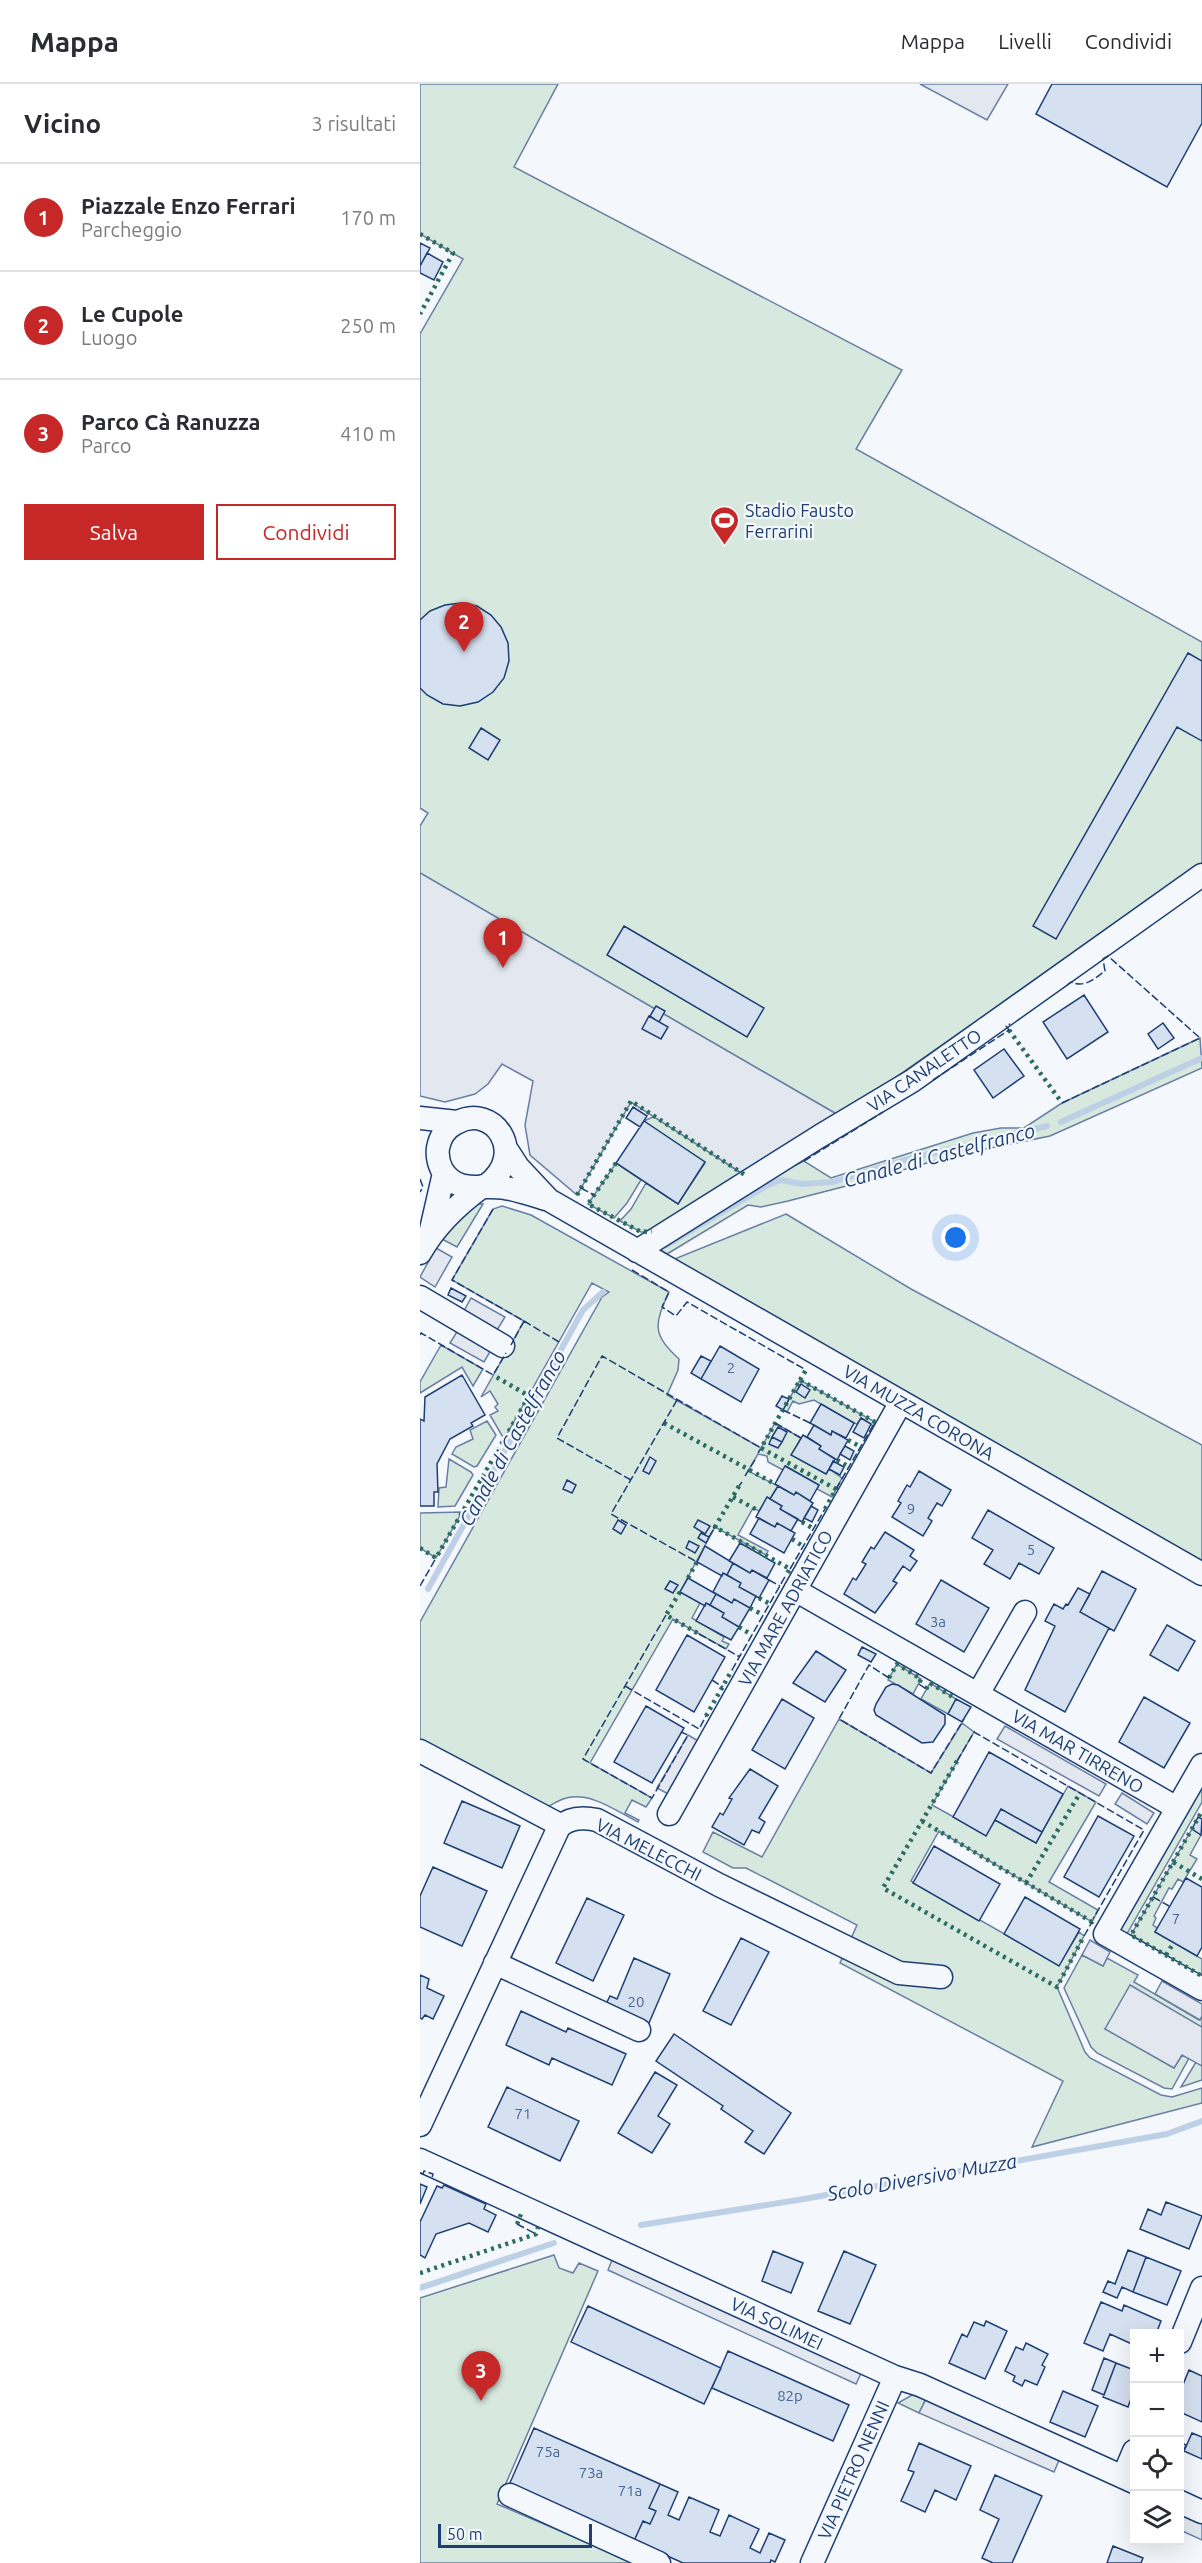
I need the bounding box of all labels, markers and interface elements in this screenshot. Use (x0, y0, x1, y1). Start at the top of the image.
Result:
text: Mappa (30, 26, 119, 57)
text: Mappa (901, 29, 965, 53)
text: Livelli (998, 29, 1052, 53)
text: Condividi (1085, 29, 1172, 53)
text: Vicino (24, 109, 101, 138)
text: 3 risultati (312, 112, 396, 135)
text: Piazzale Enzo Ferrari (81, 193, 296, 218)
text: 1 (38, 206, 49, 229)
text: 170 m (340, 206, 396, 229)
text: Parcheggio (81, 218, 182, 241)
text: Le Cupole (81, 301, 183, 326)
text: 2 (38, 314, 49, 337)
text: 250 m (340, 314, 396, 337)
text: Luogo (81, 326, 138, 349)
text: Parco Cà Ranuzza (81, 409, 261, 434)
text: 3 (38, 422, 49, 445)
text: 410 m (340, 422, 396, 445)
text: Parco (81, 434, 132, 457)
place label: Stadio Fausto Ferrarini (745, 500, 854, 541)
button: Salva (24, 504, 204, 560)
button: Condividi (216, 504, 396, 560)
sports icon: Stadio Fausto Ferrarini (708, 504, 740, 546)
pin: 2 (444, 602, 483, 652)
pin: 1 (484, 918, 523, 968)
street label: VIA CANALETTO (863, 1025, 985, 1115)
water label: Canale di Castelfranco (841, 1118, 1037, 1192)
your location (941, 1223, 970, 1252)
water label: Canale di Castelfranco (454, 1346, 570, 1530)
house number: 2 (727, 1359, 735, 1376)
street label: VIA MUZZA CORONA (840, 1361, 998, 1464)
house number: 9 (907, 1500, 915, 1517)
street label: VIA MARE ADRIATICO (734, 1527, 836, 1689)
house number: 5 (1027, 1541, 1035, 1558)
house number: 3a (930, 1613, 946, 1630)
street label: VIA MAR TIRRENO (1009, 1705, 1147, 1797)
street label: VIA MELECCHI (593, 1814, 705, 1884)
house number: 7 (1172, 1910, 1180, 1927)
house number: 20 (628, 1993, 644, 2010)
house number: 71 (515, 2105, 531, 2122)
water label: Scolo Diversivo Muzza (824, 2149, 1019, 2205)
street label: VIA SOLIMEI (728, 2293, 826, 2353)
map controls (1130, 2329, 1184, 2545)
button: + (1130, 2329, 1184, 2383)
pin: 3 (462, 2352, 500, 2401)
button: − (1130, 2383, 1184, 2437)
house number: 82p (777, 2387, 803, 2404)
street label: VIA PIETRO NENNI (813, 2397, 893, 2543)
button: locate (1130, 2437, 1184, 2491)
house number: 75a (536, 2443, 560, 2460)
house number: 73a (579, 2464, 603, 2481)
house number: 71a (618, 2482, 642, 2499)
button: layers (1130, 2491, 1184, 2545)
scale bar (438, 2521, 592, 2548)
text: 50 m (447, 2525, 483, 2543)

